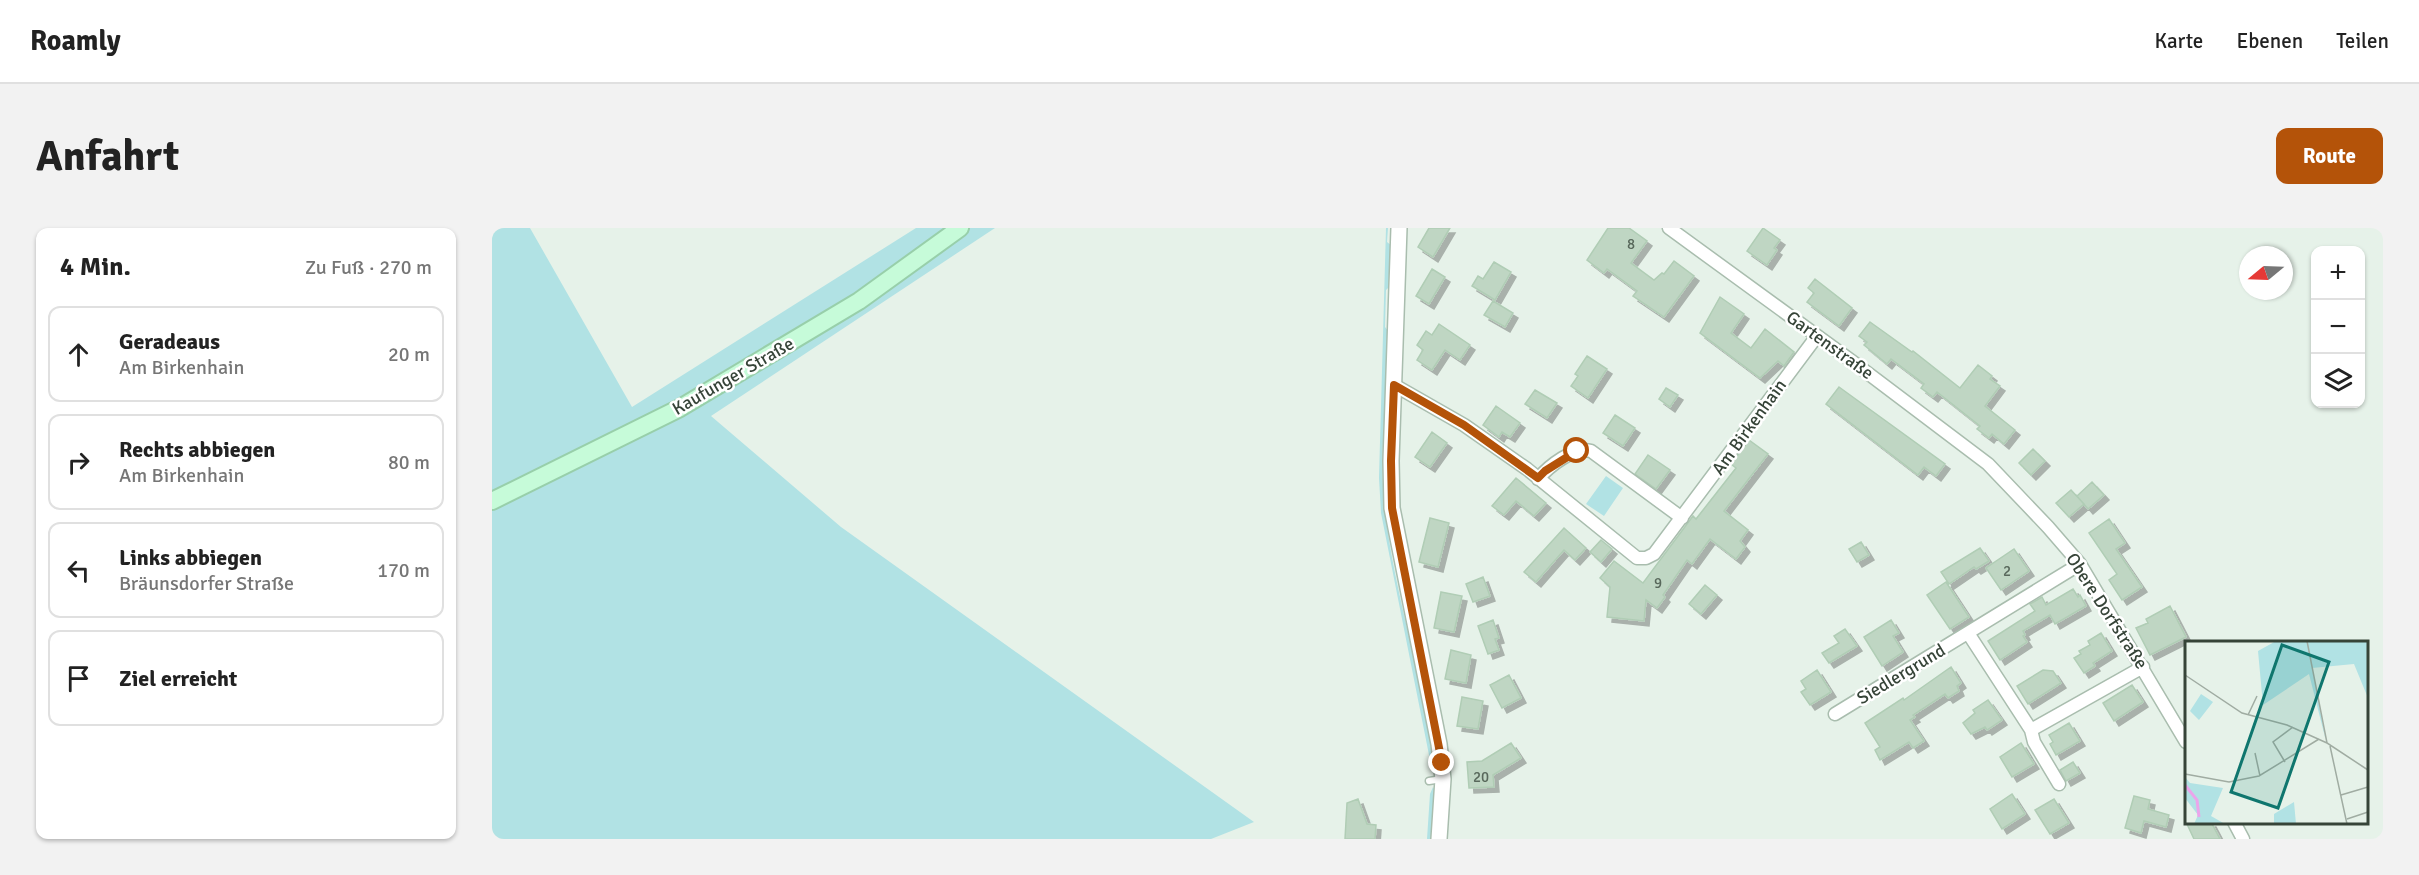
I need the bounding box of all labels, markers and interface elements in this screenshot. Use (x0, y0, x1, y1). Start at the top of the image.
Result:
text: Roamly (30, 24, 121, 58)
text: Karte (2154, 28, 2203, 54)
text: Ebenen (2236, 28, 2303, 54)
text: Teilen (2336, 28, 2389, 54)
button: Route (2276, 128, 2383, 184)
text: Anfahrt (36, 131, 179, 182)
house number: 8 (1627, 235, 1635, 253)
north arrow (2239, 246, 2293, 300)
map controls (2311, 246, 2365, 408)
button: + (2311, 246, 2365, 300)
text: 4 Min. (60, 251, 131, 283)
text: Zu Fuß · 270 m (305, 255, 432, 280)
button: − (2311, 300, 2365, 354)
street label: Gartenstraße (1782, 306, 1878, 384)
text: Geradeaus (119, 328, 220, 355)
street label: Kaufunger Straße (668, 332, 798, 420)
icon: ahead (62, 338, 95, 371)
text: 20 m (388, 342, 430, 367)
button: layers (2311, 354, 2365, 408)
text: Am Birkenhain (119, 355, 244, 380)
street label: Am Birkenhain (1707, 375, 1791, 479)
text: Rechts abbiegen (119, 436, 275, 463)
route start (1563, 437, 1589, 463)
icon: right (62, 446, 95, 479)
text: 80 m (388, 450, 430, 475)
text: Am Birkenhain (119, 463, 244, 488)
text: Links abbiegen (119, 544, 262, 571)
street label: Obere Dorfstraße (2061, 549, 2153, 673)
icon: left (62, 554, 95, 587)
text: 170 m (377, 558, 430, 583)
house number: 2 (2003, 562, 2011, 580)
text: Bräunsdorfer Straße (119, 571, 294, 596)
house number: 9 (1654, 574, 1662, 592)
street label: Siedlergrund (1853, 639, 1949, 709)
inset map (2185, 641, 2368, 824)
icon: arrive (62, 662, 95, 695)
text: Ziel erreicht (119, 665, 237, 692)
route end (1428, 749, 1454, 775)
house number: 20 (1473, 768, 1489, 786)

